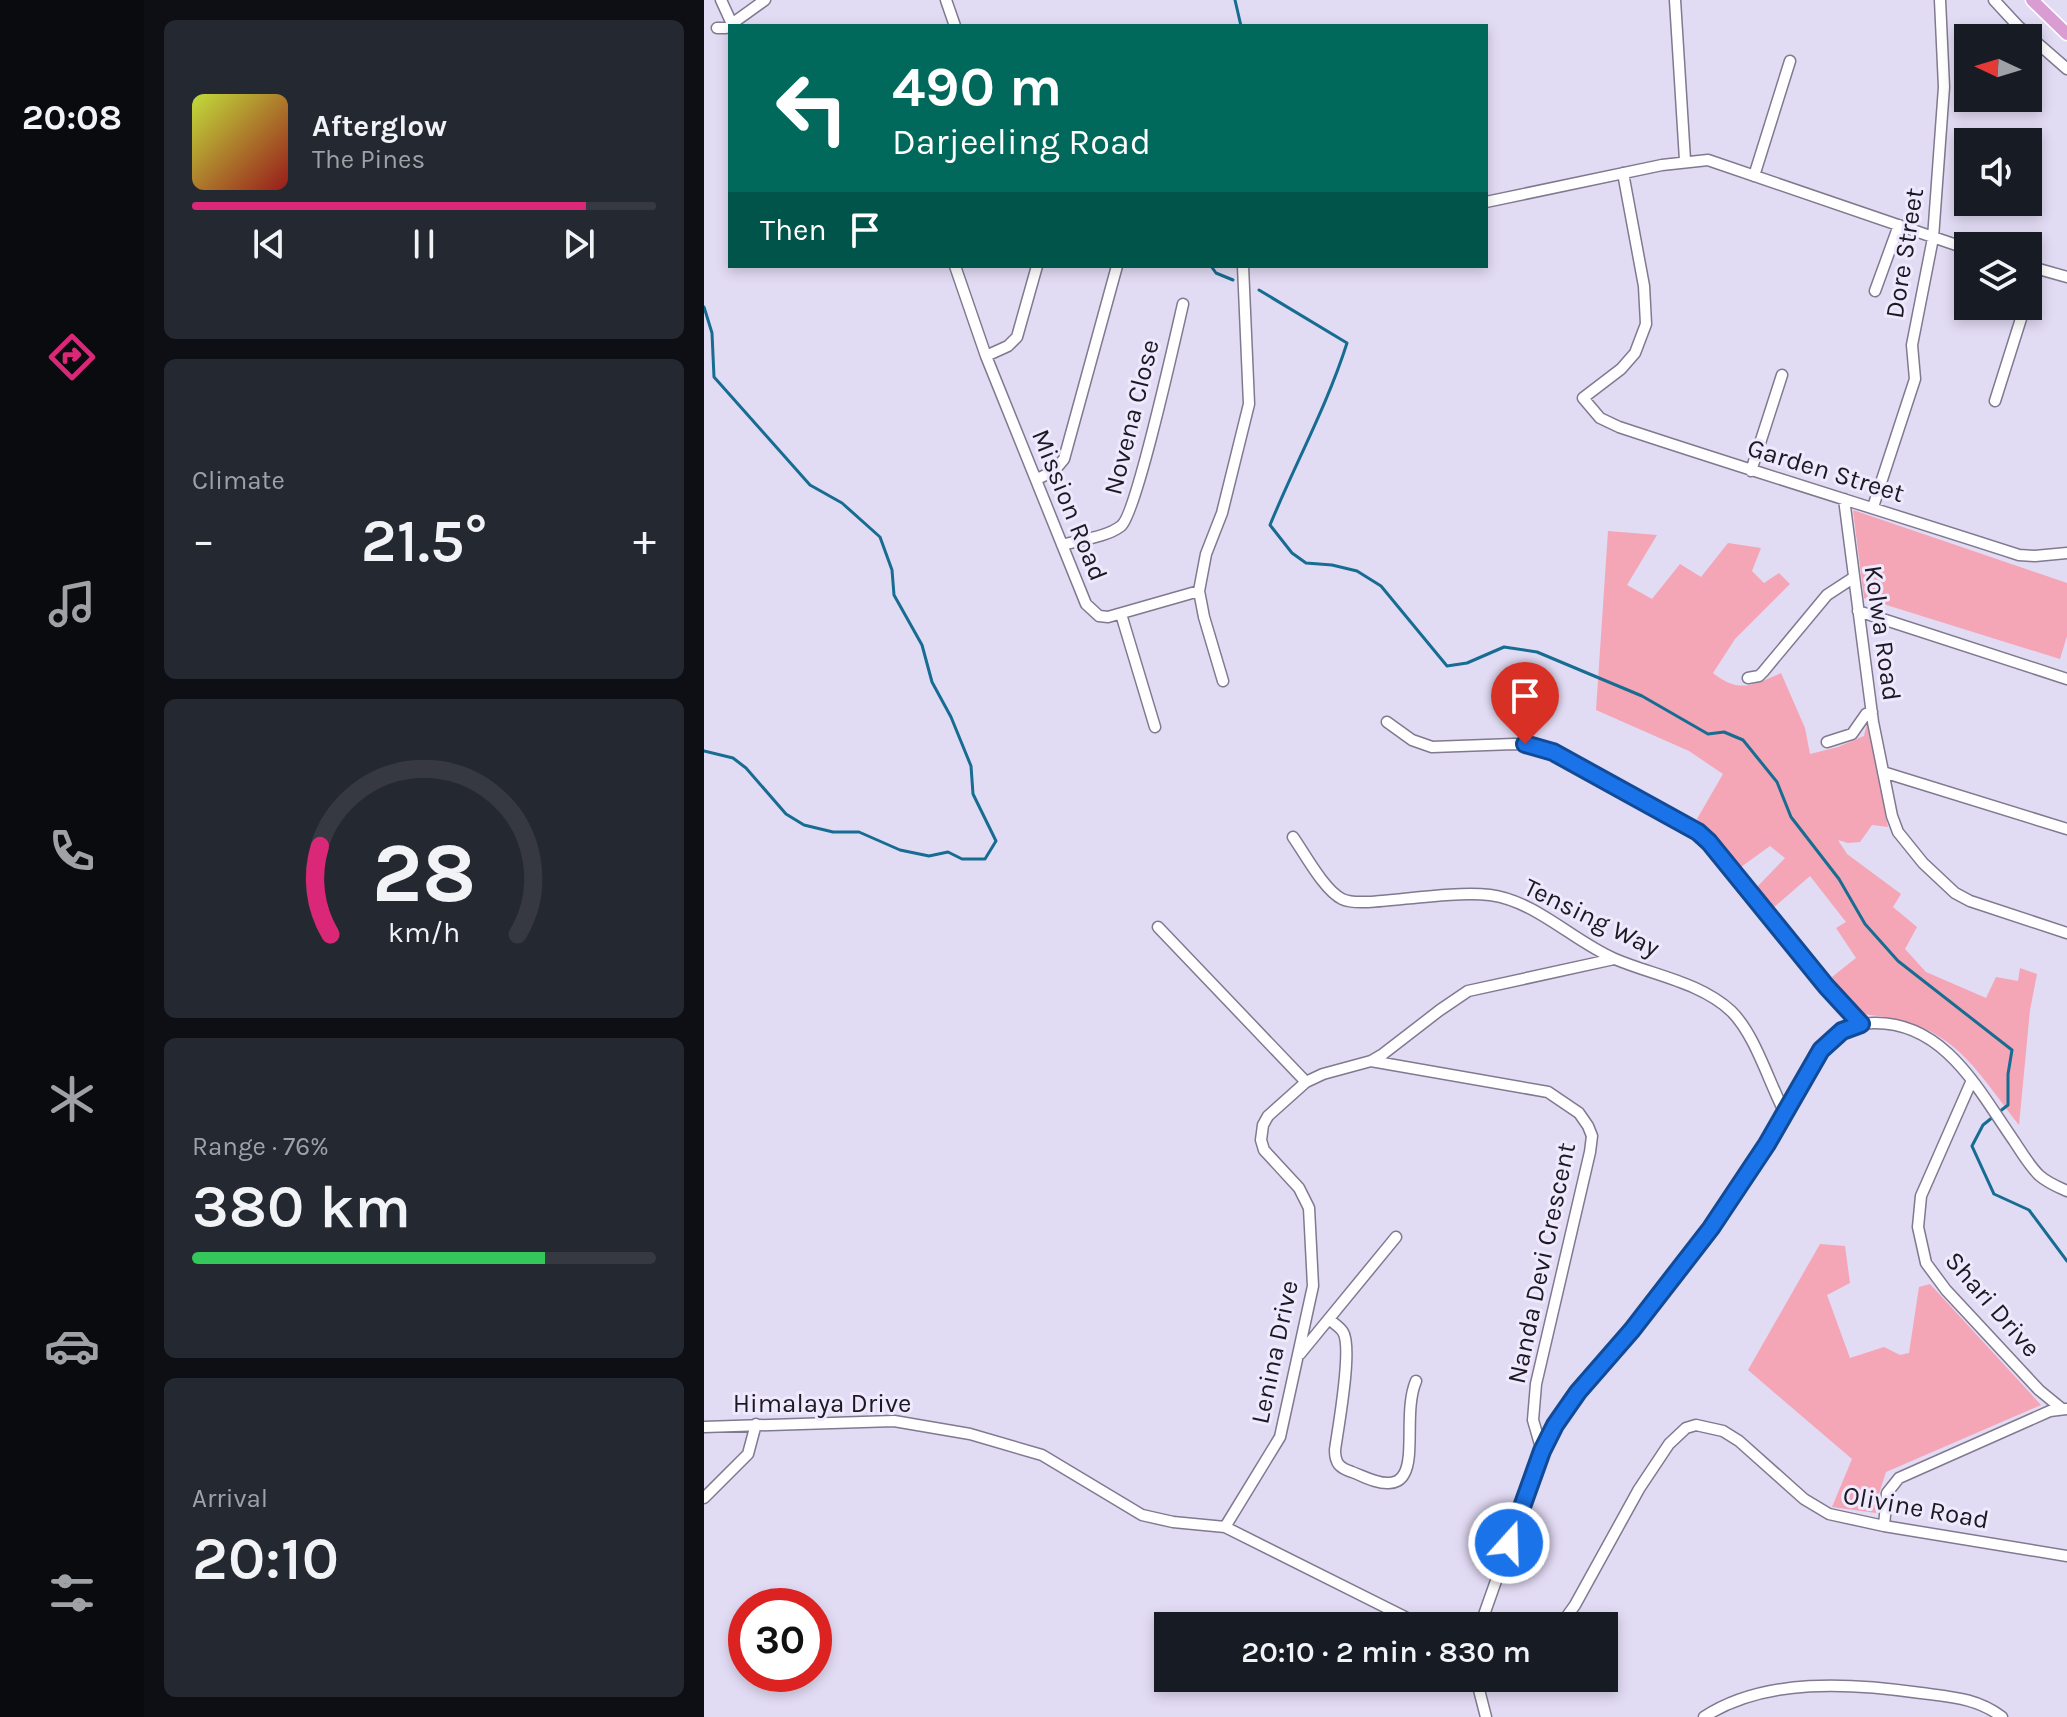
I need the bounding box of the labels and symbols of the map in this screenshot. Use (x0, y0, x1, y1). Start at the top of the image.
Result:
north arrow (1954, 24, 2042, 112)
street label: Dore Street (1879, 185, 1930, 321)
street label: Novena Close (1097, 336, 1166, 498)
street label: Mission Road (1025, 425, 1114, 586)
street label: Garden Street (1744, 432, 1908, 509)
street label: Kolwa Road (1858, 563, 1907, 703)
pin (1491, 662, 1559, 744)
street label: Tensing Way (1519, 871, 1665, 964)
street label: Nanda Devi Crescent (1501, 1139, 1582, 1387)
street label: Shari Drive (1938, 1245, 2047, 1363)
street label: Lenina Drive (1244, 1278, 1305, 1427)
street label: Himalaya Drive (733, 1388, 911, 1419)
street label: Olivine Road (1840, 1479, 1991, 1536)
position arrow (1467, 1501, 1551, 1585)
speed limit sign: 30 (728, 1588, 832, 1692)

